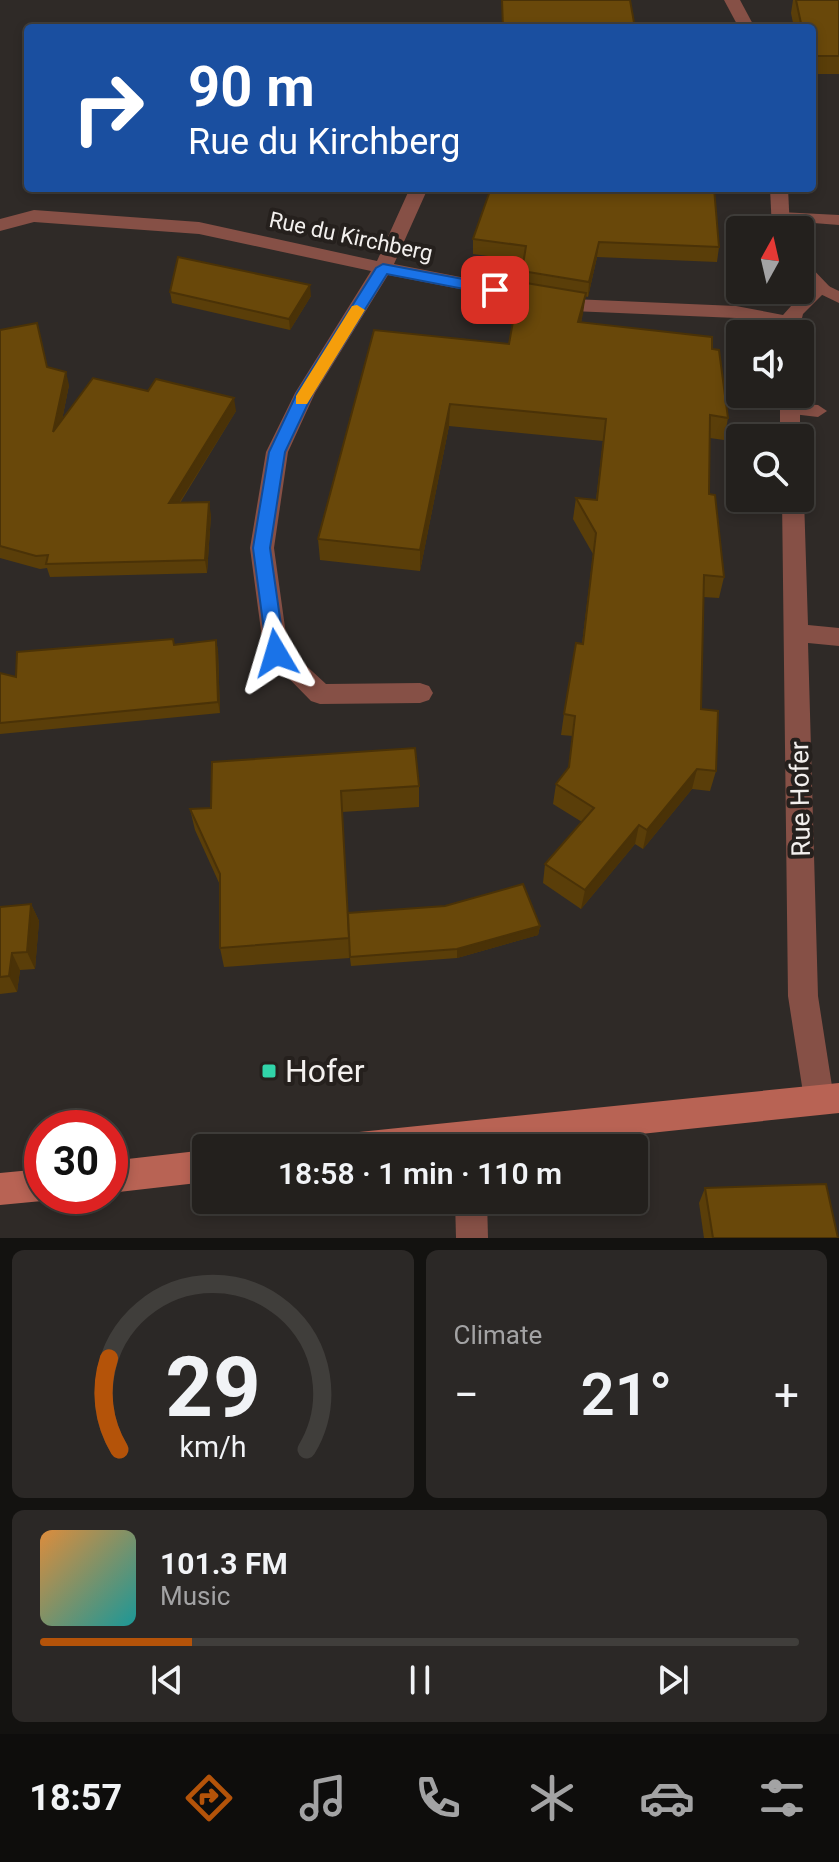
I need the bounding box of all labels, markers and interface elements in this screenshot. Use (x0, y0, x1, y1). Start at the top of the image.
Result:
text: 90 m (188, 54, 315, 120)
icon: right (56, 56, 160, 160)
text: Rue du Kirchberg (188, 121, 460, 163)
street label: Rue du Kirchberg (267, 207, 435, 266)
north arrow (726, 216, 814, 304)
map controls (726, 216, 814, 512)
pin (461, 256, 529, 324)
icon: arrive (473, 268, 517, 312)
button: sound (726, 320, 814, 408)
button: search (726, 424, 814, 512)
position arrow (234, 611, 318, 695)
street label: Rue Hofer (784, 741, 816, 857)
place label: Hofer (285, 1052, 365, 1090)
marker: Hofer (260, 1062, 278, 1080)
speed limit sign: 30 (24, 1110, 128, 1214)
text: 18:58 · 1 min · 110 m (278, 1156, 562, 1191)
text: Climate (454, 1320, 542, 1350)
text: 29 (165, 1339, 260, 1436)
text: 21° (580, 1359, 672, 1430)
text: − (454, 1369, 479, 1421)
text: + (774, 1369, 799, 1421)
text: km/h (179, 1430, 246, 1464)
text: 101.3 FM (160, 1546, 288, 1581)
text: Music (160, 1581, 230, 1611)
icon: previous (145, 1658, 189, 1702)
icon: pause (398, 1658, 442, 1702)
icon: next (651, 1658, 695, 1702)
icon: directions (181, 1770, 237, 1826)
icon: music (295, 1770, 351, 1826)
icon: phone (410, 1770, 466, 1826)
icon: climate (524, 1770, 580, 1826)
icon: car (639, 1770, 695, 1826)
icon: filters (754, 1770, 810, 1826)
text: 18:57 (29, 1777, 122, 1819)

